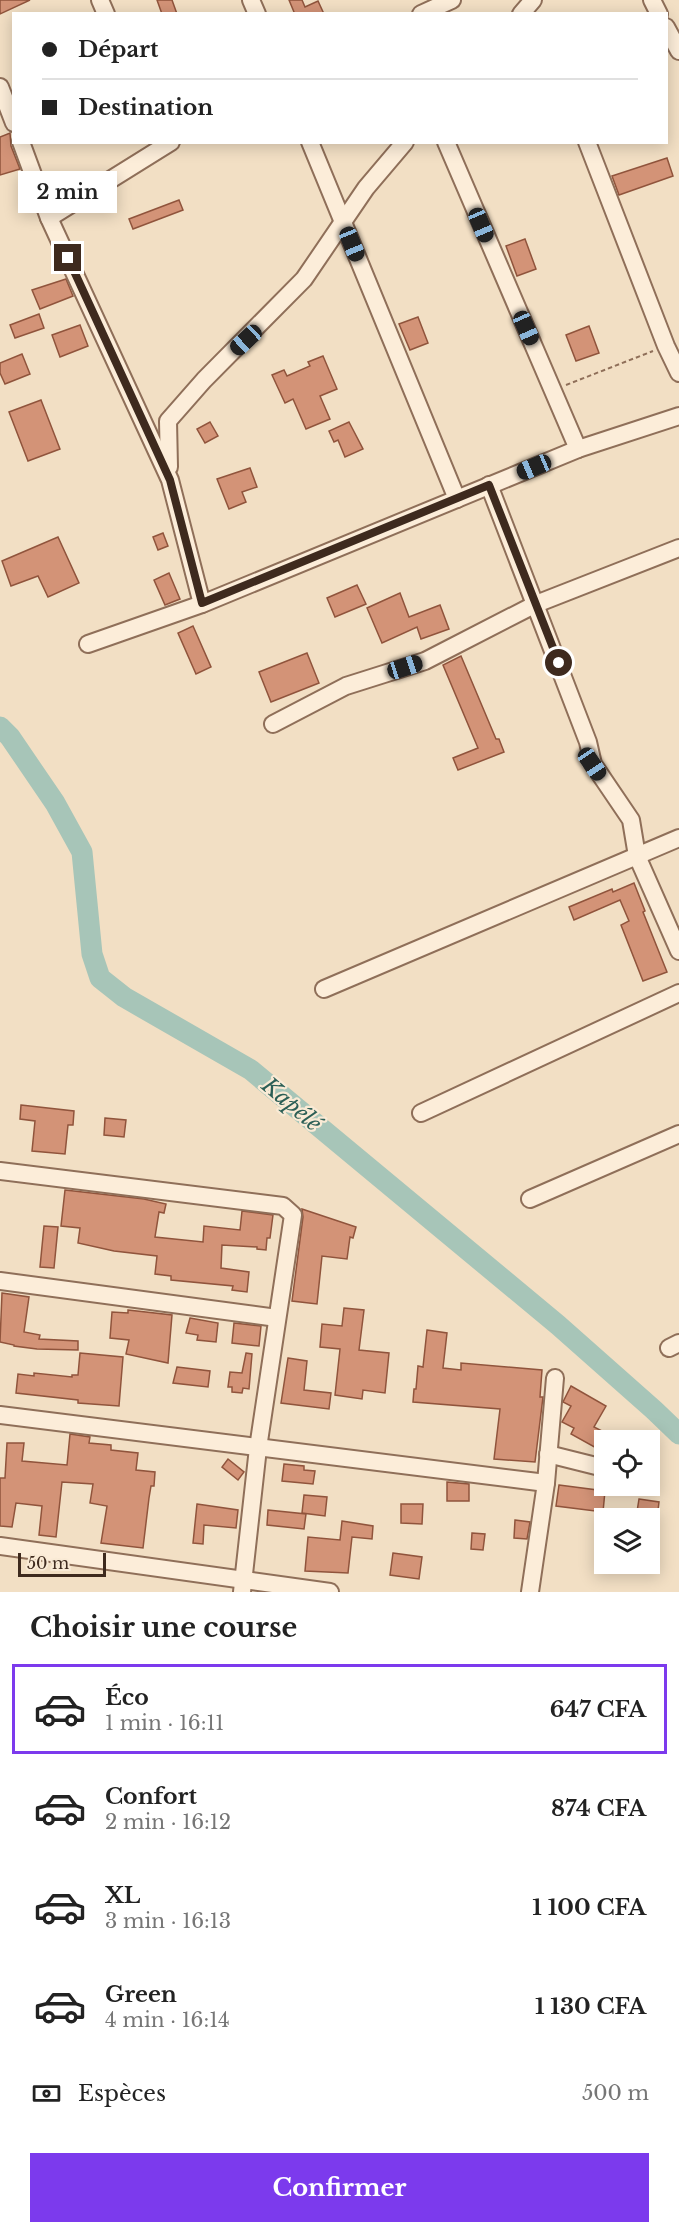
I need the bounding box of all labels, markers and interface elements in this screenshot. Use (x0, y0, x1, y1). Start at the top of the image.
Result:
text: Départ (78, 36, 158, 63)
text: Destination (78, 94, 213, 121)
callout: 2 min (19, 171, 118, 213)
text: 2 min (36, 180, 99, 204)
car (466, 205, 496, 245)
car (337, 224, 367, 264)
route end (54, 244, 81, 271)
car (510, 308, 542, 348)
car (227, 321, 265, 359)
car (514, 452, 554, 482)
route start (545, 649, 572, 676)
car (385, 653, 425, 681)
car (574, 744, 610, 784)
water label: Kapélé (256, 1071, 329, 1138)
map controls (594, 1430, 660, 1574)
button: locate (594, 1430, 660, 1496)
button: layers (594, 1508, 660, 1574)
scale bar (18, 1550, 106, 1578)
text: 50 m (27, 1553, 69, 1573)
text: Choisir une course (30, 1611, 297, 1644)
icon: car (33, 1682, 87, 1736)
text: Éco (105, 1684, 149, 1711)
text: 647 CFA (550, 1696, 646, 1723)
text: 1 min · 16:11 (105, 1711, 224, 1735)
icon: car (33, 1781, 87, 1835)
text: Confort (105, 1783, 197, 1810)
text: 874 CFA (551, 1795, 646, 1822)
text: 2 min · 16:12 (105, 1810, 231, 1834)
icon: car (33, 1880, 87, 1934)
text: XL (105, 1882, 140, 1909)
text: 1 100 CFA (532, 1894, 646, 1921)
text: 3 min · 16:13 (105, 1909, 231, 1933)
icon: car (33, 1979, 87, 2033)
text: Green (105, 1981, 177, 2008)
text: 1 130 CFA (535, 1993, 646, 2020)
text: 4 min · 16:14 (105, 2008, 230, 2032)
icon: cash (30, 2077, 63, 2110)
text: Espèces (78, 2080, 166, 2107)
text: 500 m (582, 2081, 649, 2105)
button: Confirmer (30, 2153, 649, 2222)

